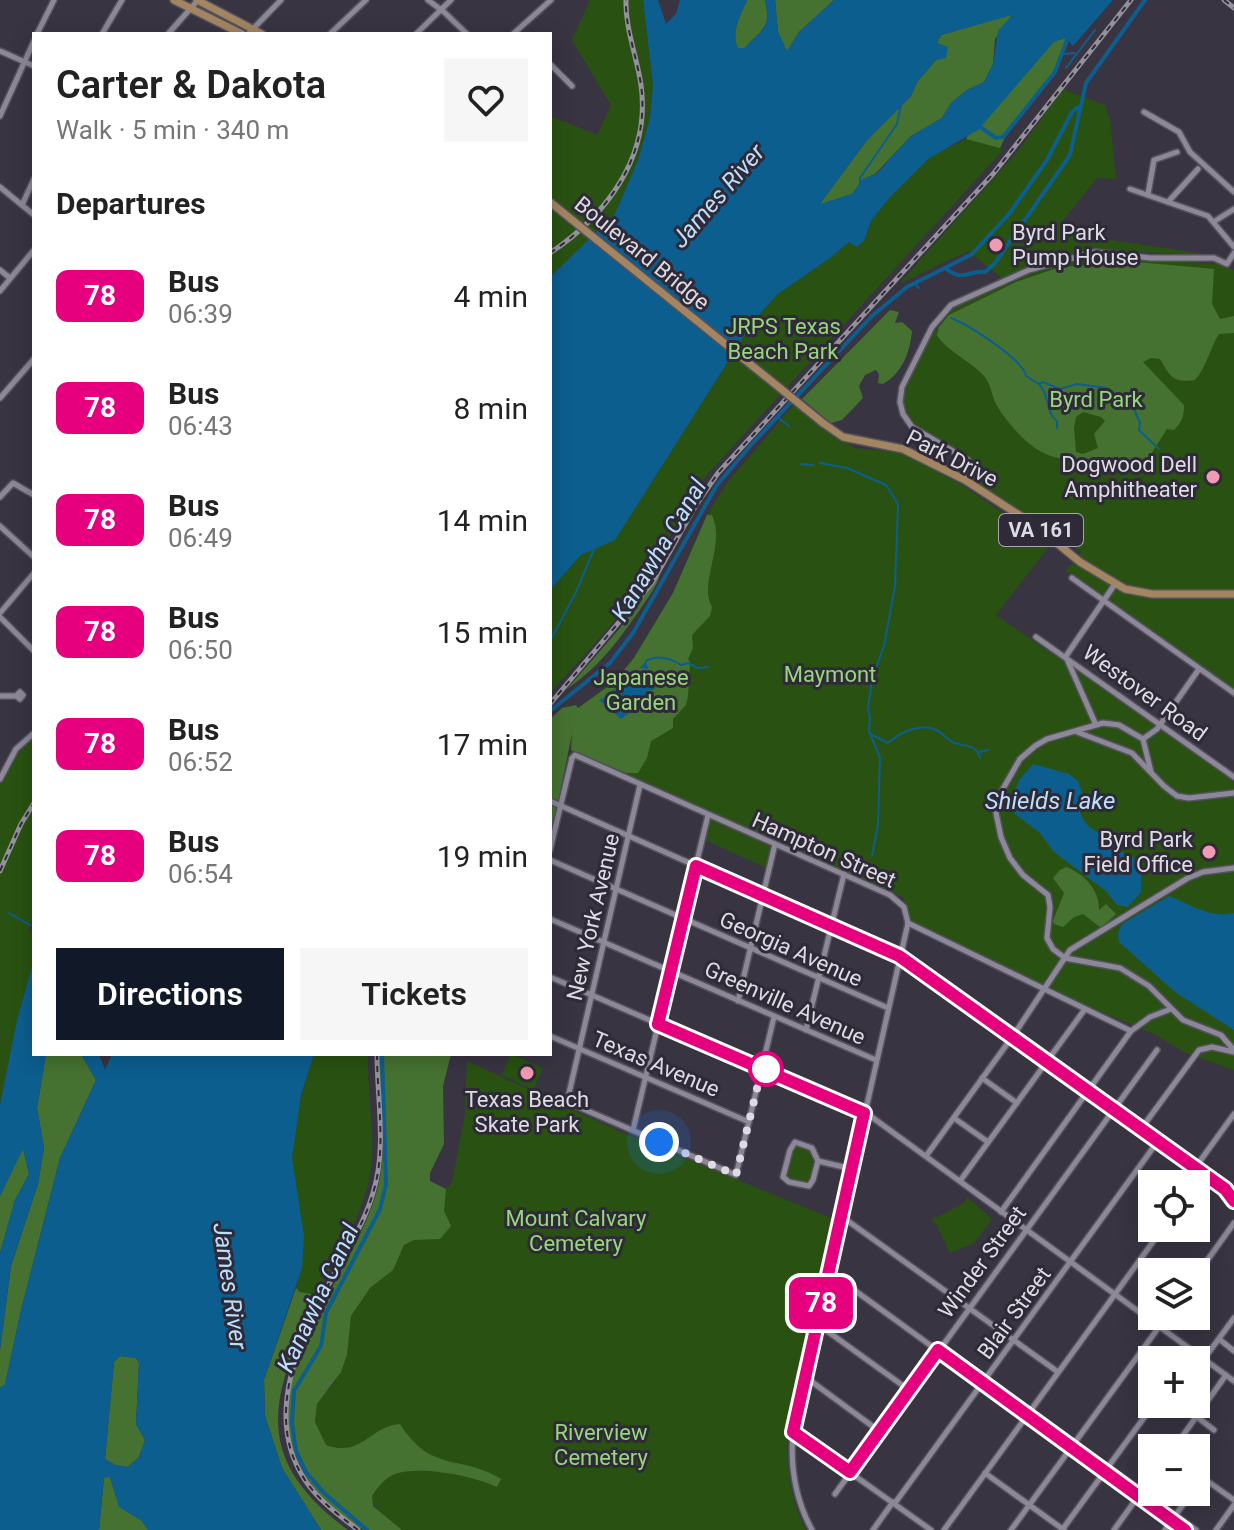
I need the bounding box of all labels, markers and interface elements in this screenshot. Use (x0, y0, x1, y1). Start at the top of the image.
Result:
button: heart (444, 58, 528, 142)
text: Carter & Dakota (56, 63, 326, 107)
text: Walk · 5 min · 340 m (56, 115, 289, 145)
water label: James River (666, 138, 771, 253)
text: Departures (56, 186, 206, 221)
street label: Boulevard Bridge (570, 191, 714, 315)
place label: Byrd Park Pump House (1012, 220, 1139, 270)
marker: Byrd Park Pump House (987, 236, 1005, 254)
text: Bus (168, 264, 219, 299)
text: 78 (84, 279, 116, 312)
text: 4 min (454, 279, 528, 314)
text: 06:39 (168, 299, 233, 329)
park label: JRPS Texas Beach Park (725, 314, 841, 364)
text: Bus (168, 376, 219, 411)
park label: Byrd Park (1049, 387, 1144, 412)
text: 78 (84, 391, 116, 424)
text: 8 min (454, 391, 528, 426)
text: 06:43 (168, 411, 233, 441)
street label: Park Drive (902, 424, 1002, 492)
place label: Dogwood Dell Amphitheater (1061, 452, 1198, 502)
marker: Dogwood Dell Amphitheater (1204, 468, 1222, 486)
water label: Kanawha Canal (606, 474, 713, 626)
text: Bus (168, 488, 219, 523)
text: 78 (84, 503, 116, 536)
text: 14 min (437, 503, 528, 538)
road number: VA 161 (999, 514, 1083, 546)
text: 06:49 (168, 523, 233, 553)
text: Bus (168, 600, 219, 635)
text: 78 (84, 615, 116, 648)
text: 15 min (437, 615, 528, 650)
text: 06:50 (168, 635, 233, 665)
street label: Westover Road (1078, 640, 1212, 746)
park label: Maymont (784, 662, 876, 687)
park label: Japanese Garden (593, 665, 689, 715)
text: Bus (168, 712, 219, 747)
text: 78 (84, 727, 116, 760)
text: 17 min (437, 727, 528, 762)
text: 06:52 (168, 747, 233, 777)
water label: Shields Lake (985, 787, 1115, 815)
street label: Hampton Street (748, 807, 900, 893)
text: Bus (168, 824, 219, 859)
place label: Byrd Park Field Office (1084, 827, 1194, 877)
street label: New York Avenue (562, 831, 624, 1003)
text: 78 (84, 839, 116, 872)
text: 19 min (437, 839, 528, 874)
marker: Byrd Park Field Office (1200, 843, 1218, 861)
text: 06:54 (168, 859, 233, 889)
street label: Georgia Avenue (716, 906, 866, 992)
button: Directions (56, 948, 284, 1040)
button: Tickets (300, 948, 528, 1040)
street label: Greenville Avenue (701, 956, 869, 1050)
street label: Texas Avenue (589, 1026, 723, 1102)
unlabelled marker (749, 1052, 783, 1086)
marker: Texas Beach Skate Park (518, 1064, 536, 1082)
place label: Texas Beach Skate Park (465, 1087, 589, 1137)
your location (639, 1122, 679, 1162)
map controls (1138, 1170, 1210, 1506)
button: locate (1138, 1170, 1210, 1242)
street label: Winder Street (933, 1201, 1031, 1323)
park label: Mount Calvary Cemetery (506, 1206, 647, 1256)
water label: Kanawha Canal (271, 1219, 365, 1377)
water label: James River (207, 1221, 253, 1352)
button: layers (1138, 1258, 1210, 1330)
street label: Blair Street (972, 1262, 1056, 1364)
line badge: 78 (785, 1277, 857, 1329)
text: 78 (805, 1286, 837, 1319)
button: + (1138, 1346, 1210, 1418)
park label: Riverview Cemetery (554, 1420, 649, 1470)
button: − (1138, 1434, 1210, 1506)

